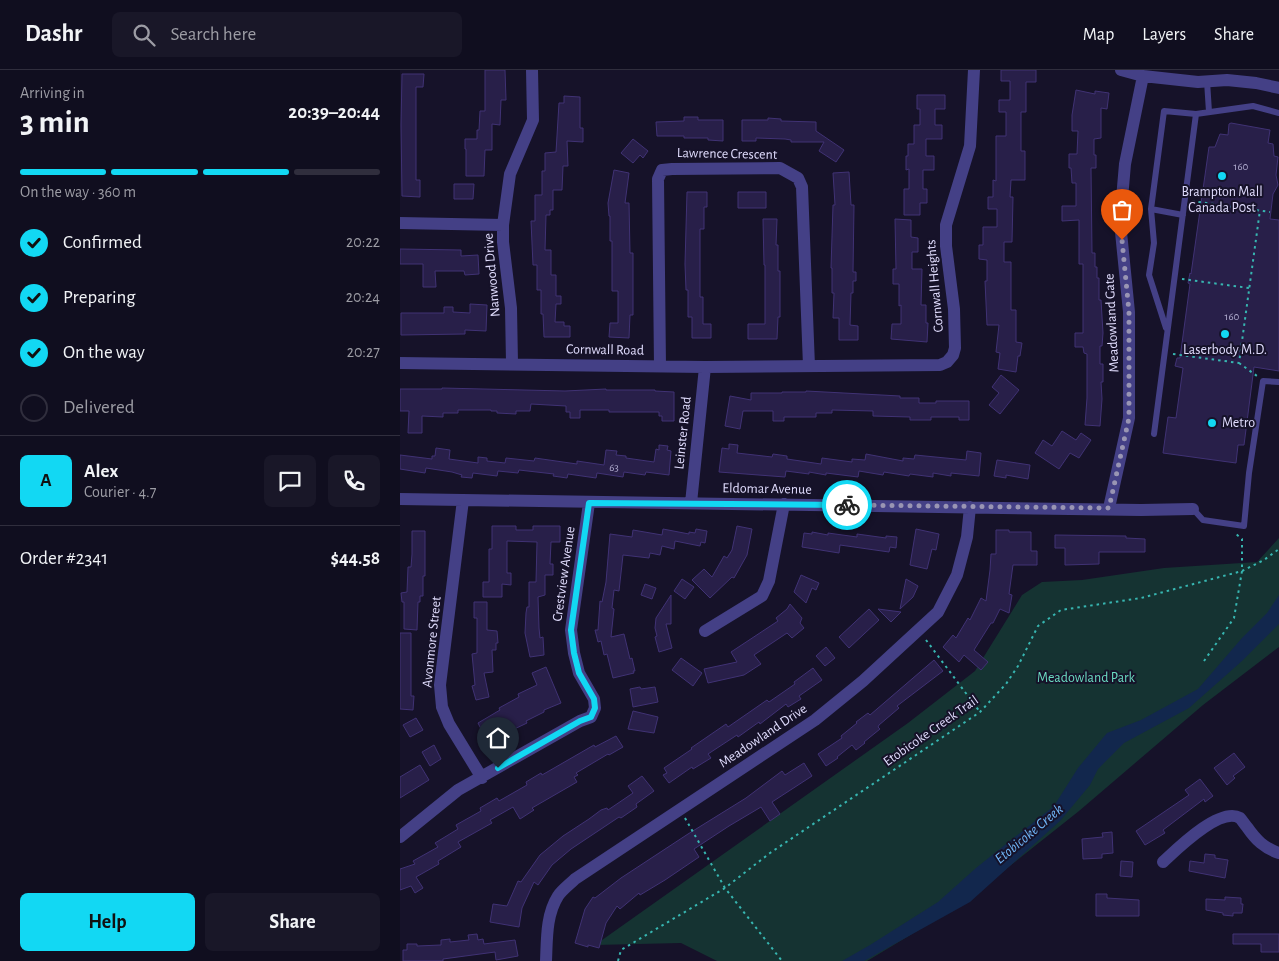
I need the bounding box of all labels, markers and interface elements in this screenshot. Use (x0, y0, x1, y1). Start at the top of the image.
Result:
search box (112, 12, 462, 57)
icon: search (130, 21, 158, 49)
text: Dashr (25, 22, 82, 46)
text: Search here (170, 25, 256, 44)
text: Map (1083, 26, 1114, 44)
text: Layers (1142, 26, 1186, 44)
text: Share (1214, 26, 1254, 44)
text: Arriving in (20, 85, 85, 101)
text: 20:39–20:44 (288, 103, 380, 122)
text: 3 min (20, 106, 90, 138)
street label: Lawrence Crescent (677, 146, 778, 162)
house number: 160 (1234, 161, 1249, 172)
marker: Brampton Mall Canada P0st (1216, 170, 1228, 182)
text: On the way · 360 m (20, 184, 136, 200)
place label: Brampton Mall Canada P0st (1181, 185, 1263, 215)
pin (1101, 189, 1143, 240)
icon: bag (1108, 196, 1136, 224)
icon: check (20, 229, 48, 257)
street label: Nanwood Drive (481, 232, 503, 318)
text: Confirmed (63, 233, 142, 252)
text: 20:22 (346, 234, 380, 250)
street label: Cornwall Heights (924, 239, 946, 333)
street label: Meadowland Gate (1102, 273, 1122, 373)
icon: check (20, 284, 48, 312)
text: Preparing (63, 288, 136, 307)
text: 20:24 (346, 289, 380, 305)
house number: 160 (1225, 311, 1240, 322)
marker: Laserbody M.D. (1219, 328, 1231, 340)
icon: check (20, 339, 48, 367)
street label: Cornwall Road (566, 342, 644, 358)
text: On the way (63, 343, 145, 362)
place label: Laserbody M.D. (1183, 343, 1267, 357)
text: 20:27 (347, 344, 380, 360)
street label: Leinster Road (672, 396, 694, 470)
text: Delivered (63, 398, 135, 417)
place label: Metro (1222, 416, 1255, 430)
marker: Metro (1206, 417, 1218, 429)
button: chat (264, 455, 316, 507)
button: phone (328, 455, 380, 507)
text: Alex (84, 462, 118, 481)
house number: 63 (609, 462, 619, 473)
text: A (40, 471, 52, 490)
courier (822, 480, 872, 530)
street label: Eldomar Avenue (722, 481, 812, 497)
text: Courier · 4.7 (84, 484, 156, 500)
icon: bike (833, 491, 861, 519)
street label: Crestview Avenue (550, 526, 578, 622)
text: Order #2341 (20, 549, 108, 568)
text: $44.58 (330, 549, 380, 568)
street label: Avonmore Street (420, 595, 444, 688)
park label: Meadowland Park (1037, 671, 1136, 685)
street label: Etobicoke Creek Trail (881, 693, 981, 769)
street label: Meadowland Drive (717, 701, 809, 771)
pin (477, 717, 519, 768)
icon: home (484, 724, 512, 752)
water label: Etobicoke Creek (992, 801, 1066, 867)
button: Help (20, 893, 195, 951)
button: Share (205, 893, 380, 951)

